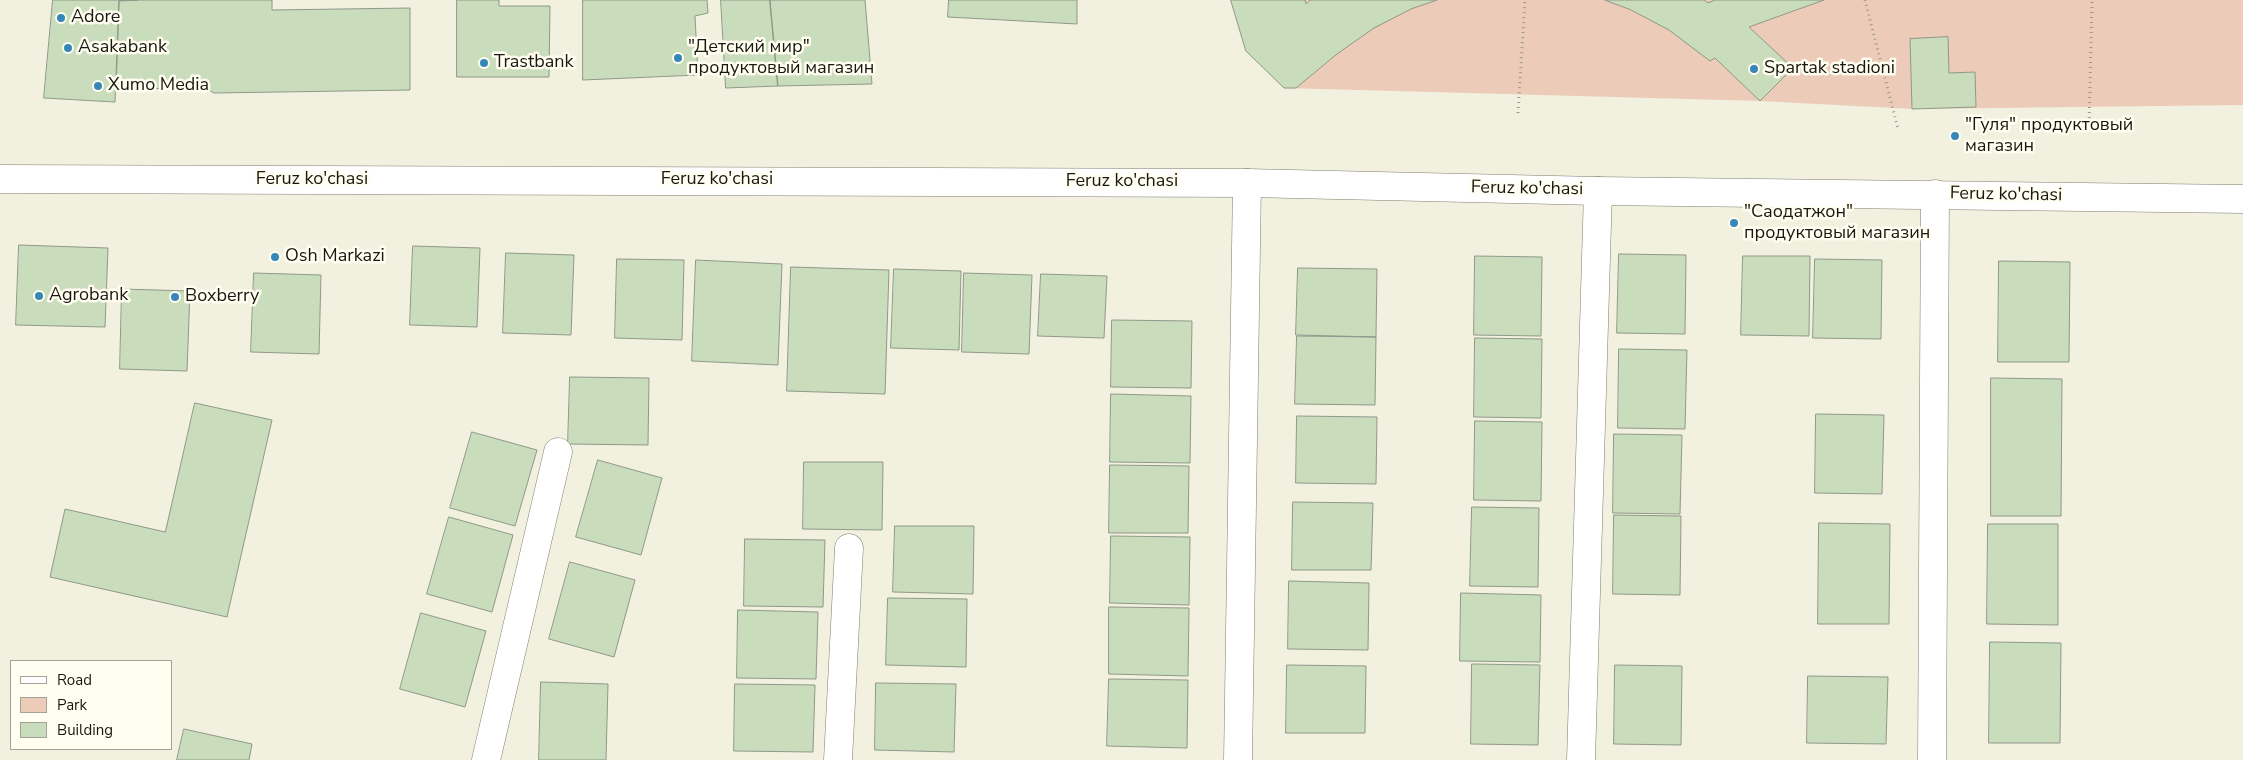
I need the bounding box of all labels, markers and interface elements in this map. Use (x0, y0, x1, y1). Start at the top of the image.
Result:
place label: Adore (71, 7, 120, 29)
marker: Adore (55, 12, 67, 24)
place label: Asakabank (78, 37, 167, 59)
place label: "Детский мир" продуктовый магазин (688, 37, 874, 80)
marker: Asakabank (62, 42, 74, 54)
place label: Trastbank (494, 52, 573, 74)
marker: "Детский мир" продуктовый магазин (672, 52, 684, 64)
marker: Trastbank (478, 57, 490, 69)
place label: Spartak stadioni (1764, 58, 1895, 80)
marker: Spartak stadioni (1748, 63, 1760, 75)
place label: Xumo Media (108, 75, 209, 97)
marker: Xumo Media (92, 80, 104, 92)
place label: "Гуля" продуктовый магазин (1965, 115, 2133, 158)
marker: "Гуля" продуктовый магазин (1949, 130, 1961, 142)
street label: Feruz ko'chasi (256, 169, 368, 191)
street label: Feruz ko'chasi (661, 169, 773, 191)
street label: Feruz ko'chasi (1066, 171, 1178, 193)
street label: Feruz ko'chasi (1471, 177, 1583, 201)
street label: Feruz ko'chasi (1950, 183, 2062, 207)
place label: "Саодатжон" продуктовый магазин (1744, 202, 1930, 244)
marker: "Саодатжон" продуктовый магазин (1728, 217, 1740, 229)
place label: Osh Markazi (285, 246, 385, 268)
marker: Osh Markazi (269, 251, 281, 263)
place label: Agrobank (49, 285, 128, 307)
place label: Boxberry (185, 286, 259, 308)
marker: Agrobank (33, 290, 45, 302)
marker: Boxberry (169, 291, 181, 303)
legend (10, 660, 172, 750)
text: Road (57, 670, 92, 690)
text: Park (57, 695, 87, 715)
text: Building (57, 720, 113, 740)

